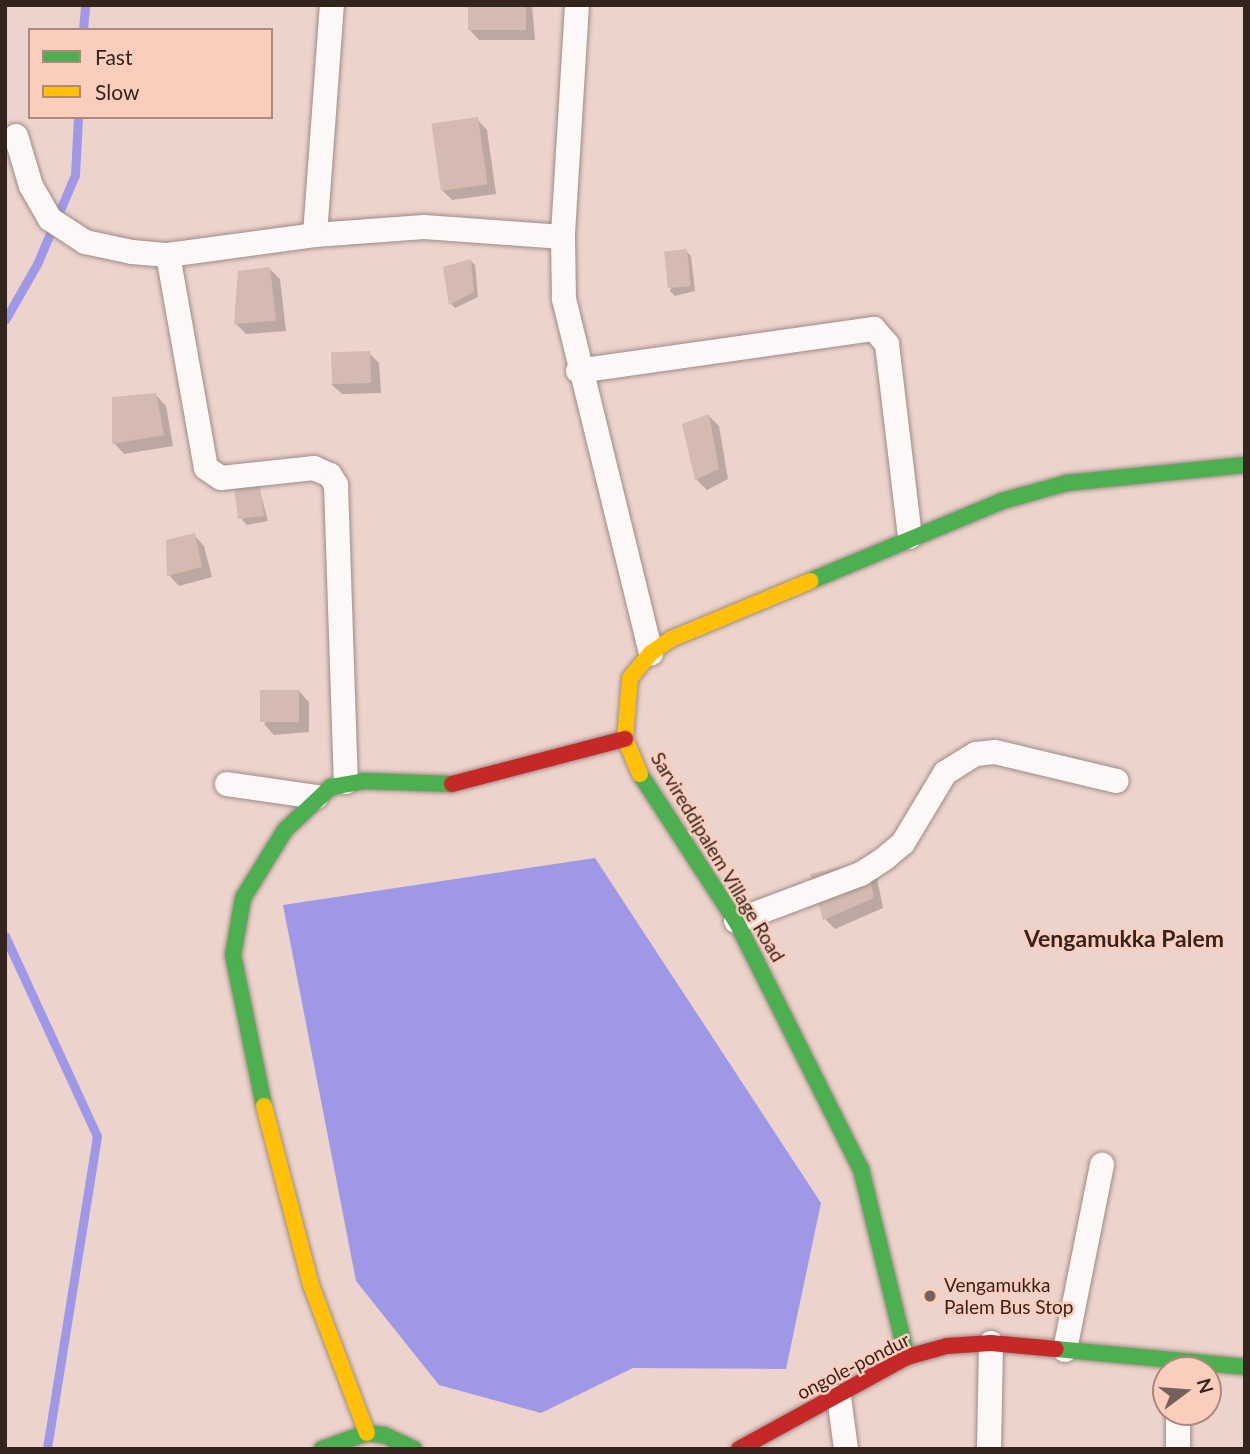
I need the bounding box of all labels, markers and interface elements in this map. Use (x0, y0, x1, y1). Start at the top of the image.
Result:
legend (28, 28, 273, 119)
text: Fast (95, 44, 132, 69)
text: Slow (95, 79, 139, 104)
street label: Sarvireddipalem Village Road (646, 748, 790, 966)
district label: Vengamukka Palem (1024, 924, 1224, 952)
place label: Vengamukka Palem Bus Stop (944, 1274, 1073, 1318)
marker: Vengamukka Palem Bus Stop (922, 1288, 938, 1304)
street label: ongole-pondur (793, 1328, 913, 1404)
north arrow (1152, 1356, 1222, 1426)
text: N (1193, 1375, 1219, 1396)

